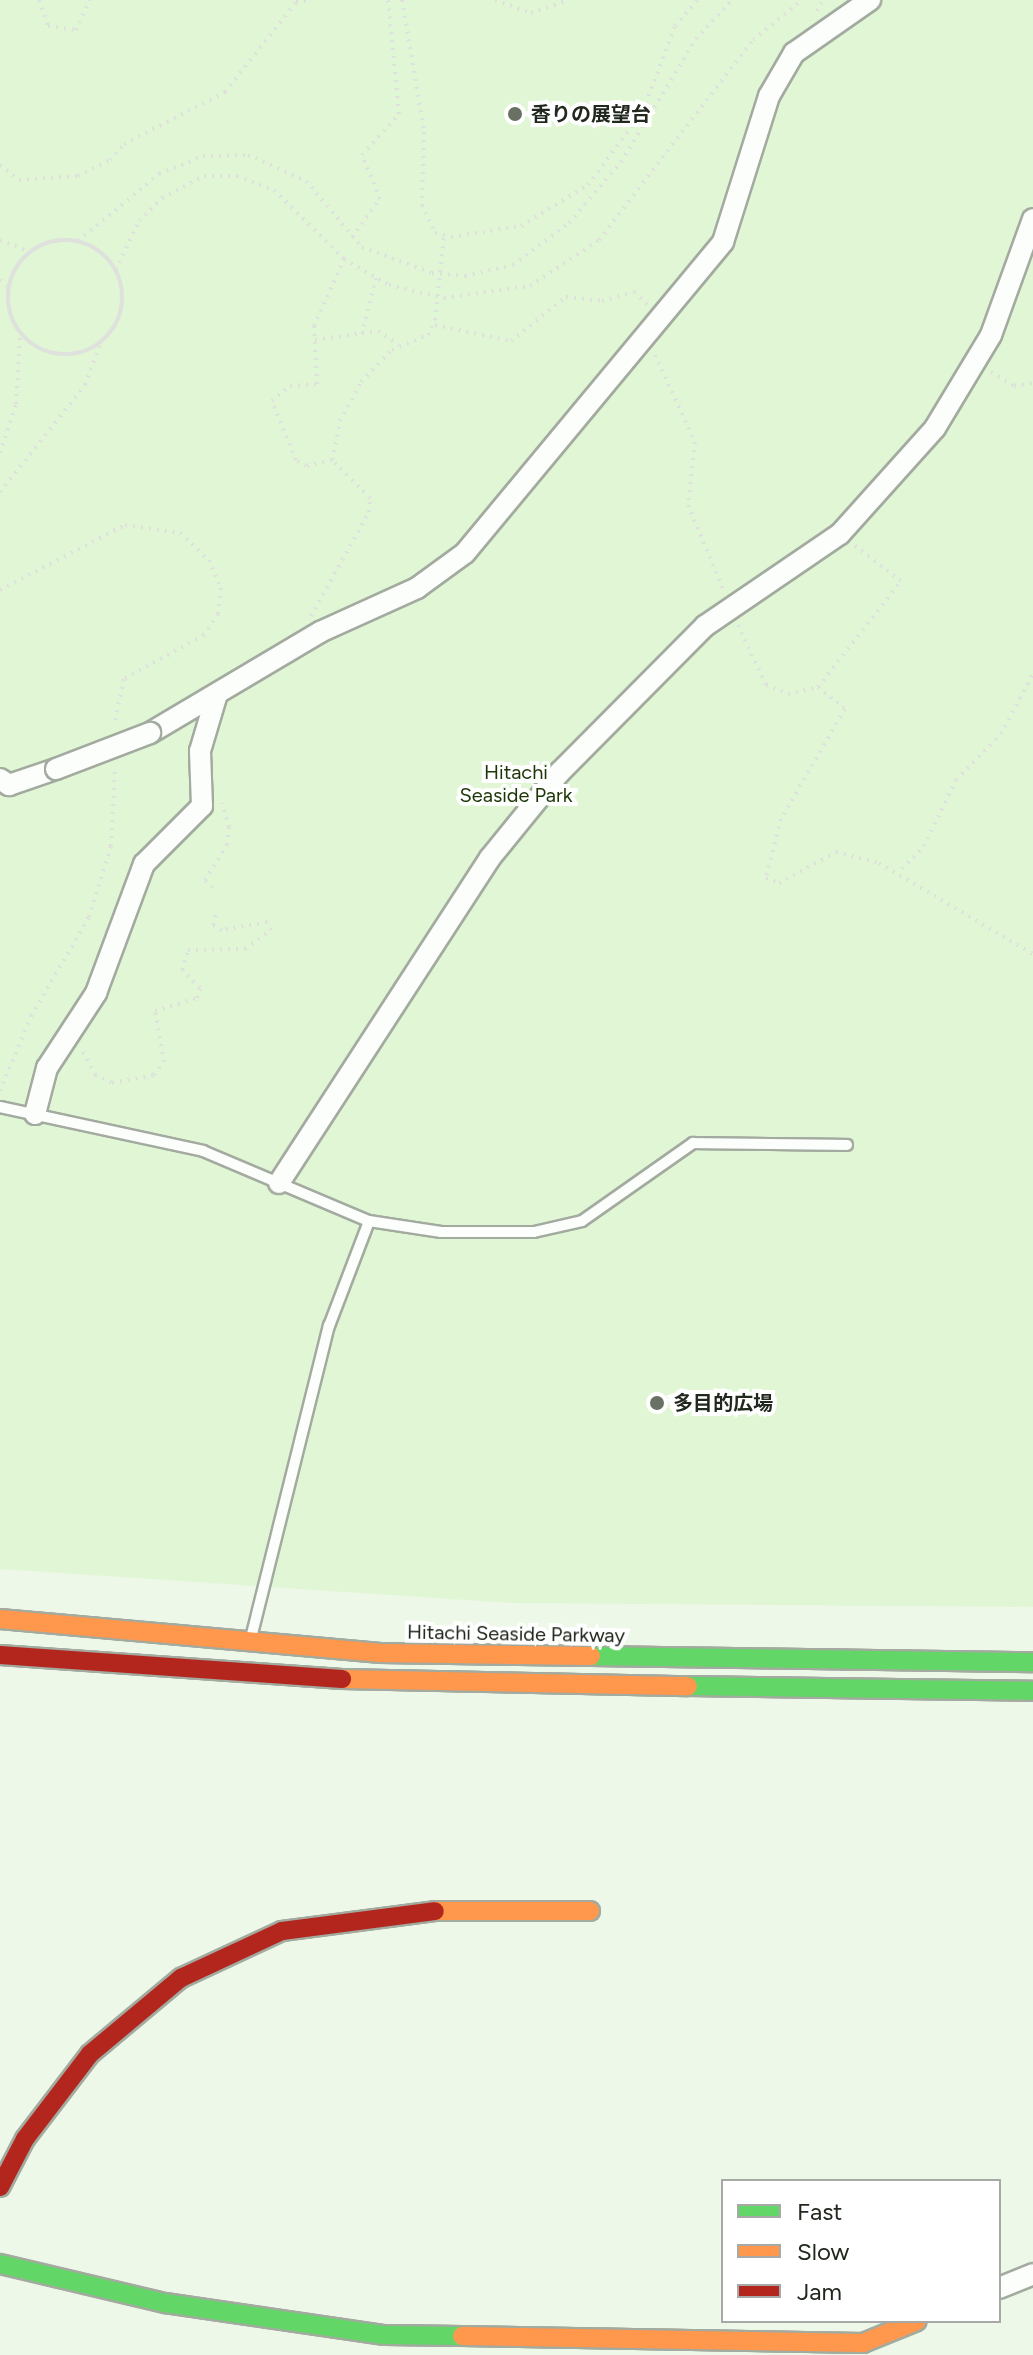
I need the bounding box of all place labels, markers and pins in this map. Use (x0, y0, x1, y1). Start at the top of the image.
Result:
place label: 香りの展望台 (531, 102, 651, 126)
marker: 香りの展望台 (506, 105, 524, 123)
place label: 多目的広場 (673, 1391, 773, 1415)
marker: 多目的広場 (648, 1394, 666, 1412)

